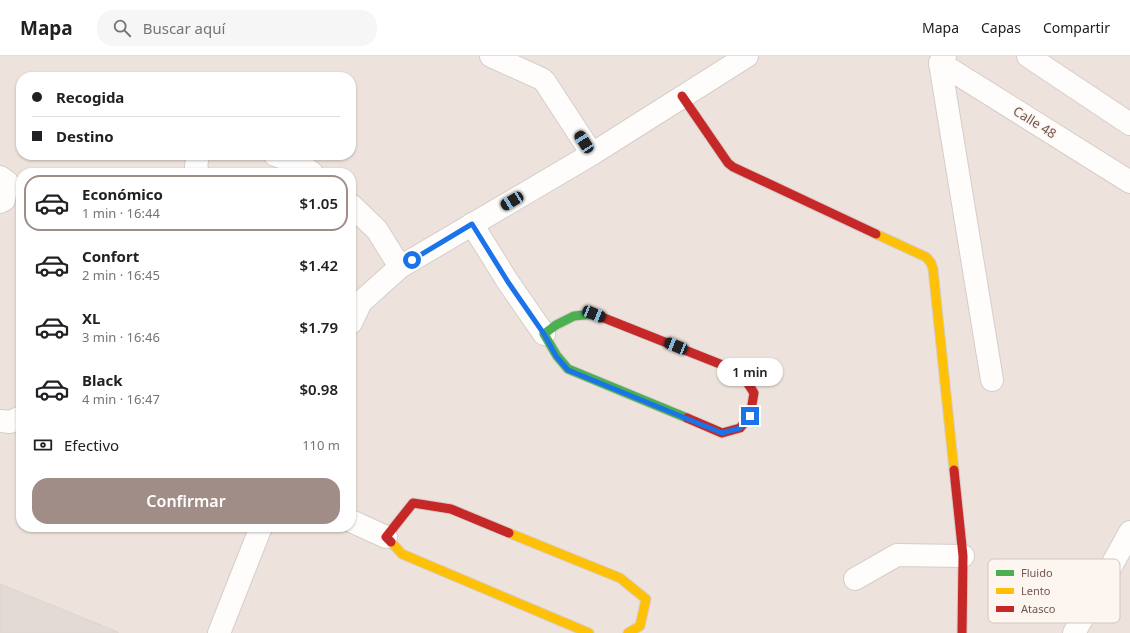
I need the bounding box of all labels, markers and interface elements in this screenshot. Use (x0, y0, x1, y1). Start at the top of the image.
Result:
search box (97, 10, 377, 46)
text: Mapa (20, 15, 73, 41)
icon: search (111, 17, 133, 39)
text: Buscar aquí (143, 18, 225, 38)
text: Mapa (922, 18, 959, 37)
text: Capas (981, 18, 1021, 37)
text: Compartir (1043, 18, 1110, 37)
text: Recogida (56, 87, 124, 107)
street label: Calle 48 (1010, 102, 1060, 142)
text: Destino (56, 126, 114, 146)
car (572, 129, 596, 155)
text: Económico (82, 184, 163, 204)
icon: car (34, 185, 70, 221)
car (499, 190, 525, 212)
text: $1.05 (300, 193, 338, 213)
text: 1 min · 16:44 (82, 204, 160, 222)
text: Confort (82, 246, 139, 266)
icon: car (34, 247, 70, 283)
route start (403, 251, 421, 269)
text: $1.42 (300, 255, 338, 275)
text: 2 min · 16:45 (82, 266, 160, 284)
car (581, 304, 607, 324)
text: XL (82, 308, 100, 328)
icon: car (34, 309, 70, 345)
text: $1.79 (300, 317, 338, 337)
text: 3 min · 16:46 (82, 328, 160, 346)
car (663, 336, 689, 356)
callout: 1 min (717, 358, 783, 386)
text: 1 min (732, 363, 768, 381)
text: Black (82, 370, 122, 390)
icon: car (34, 371, 70, 407)
text: $0.98 (300, 379, 338, 399)
text: 4 min · 16:47 (82, 390, 160, 408)
route end (741, 407, 759, 425)
icon: cash (32, 434, 54, 456)
text: Efectivo (64, 435, 119, 455)
text: 110 m (302, 436, 340, 454)
button: Confirmar (32, 478, 340, 524)
legend (988, 559, 1120, 623)
text: Fluido (1021, 565, 1053, 580)
text: Lento (1021, 583, 1051, 598)
text: Atasco (1021, 601, 1056, 616)

